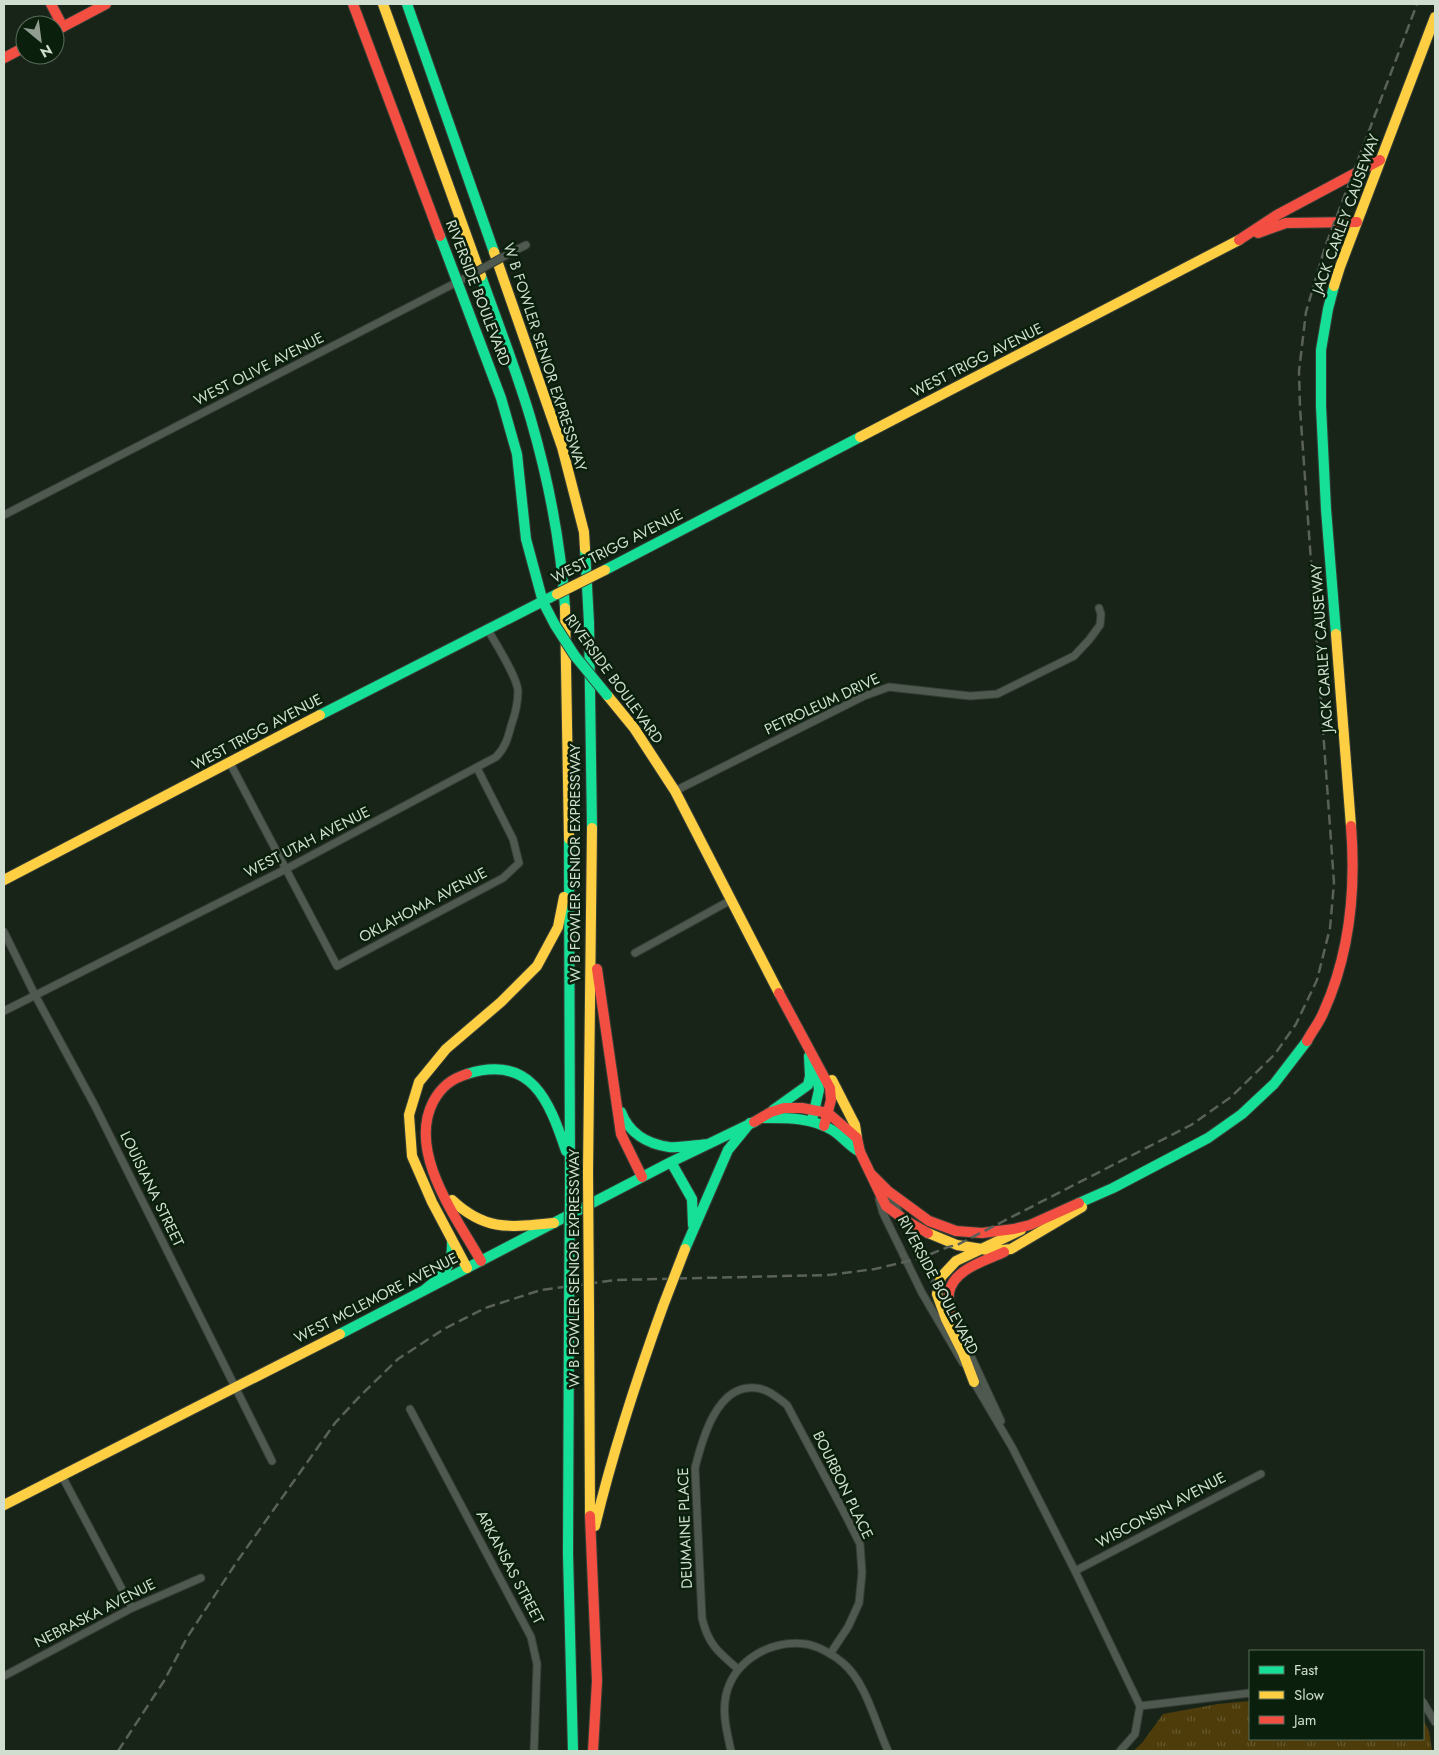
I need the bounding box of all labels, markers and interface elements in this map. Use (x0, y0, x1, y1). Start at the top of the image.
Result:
north arrow (15, 15, 65, 65)
text: N (37, 40, 56, 63)
street label: JACK CARLEY CAUSEWAY (1306, 130, 1385, 299)
street label: RIVERSIDE BOULEVARD (440, 217, 516, 369)
street label: W B FOWLER SENIOR EXPRESSWAY (498, 240, 593, 475)
street label: WEST TRIGG AVENUE (907, 317, 1047, 403)
street label: WEST OLIVE AVENUE (190, 327, 328, 411)
street label: WEST TRIGG AVENUE (547, 503, 687, 589)
street label: JACK CARLEY CAUSEWAY (1305, 562, 1339, 735)
street label: RIVERSIDE BOULEVARD (560, 610, 668, 748)
street label: PETROLEUM DRIVE (761, 668, 883, 740)
street label: WEST TRIGG AVENUE (188, 688, 326, 776)
street label: W B FOWLER SENIOR EXPRESSWAY (564, 743, 586, 982)
street label: WEST UTAH AVENUE (240, 801, 374, 883)
street label: OKLAHOMA AVENUE (355, 862, 491, 948)
street label: LOUISIANA STREET (114, 1128, 190, 1251)
street label: W B FOWLER SENIOR EXPRESSWAY (563, 1148, 585, 1387)
street label: RIVERSIDE BOULEVARD (892, 1211, 984, 1359)
street label: WEST MCLEMORE AVENUE (290, 1247, 462, 1349)
street label: BOURBON PLACE (807, 1427, 879, 1543)
street label: WISCONSIN AVENUE (1092, 1466, 1230, 1554)
street label: DEUMAINE PLACE (672, 1467, 698, 1589)
street label: ARKANSAS STREET (471, 1506, 549, 1628)
street label: NEBRASKA AVENUE (31, 1573, 159, 1653)
legend (1249, 1650, 1424, 1740)
text: Fast (1294, 1659, 1318, 1681)
text: Slow (1294, 1684, 1325, 1706)
text: Jam (1292, 1709, 1317, 1731)

